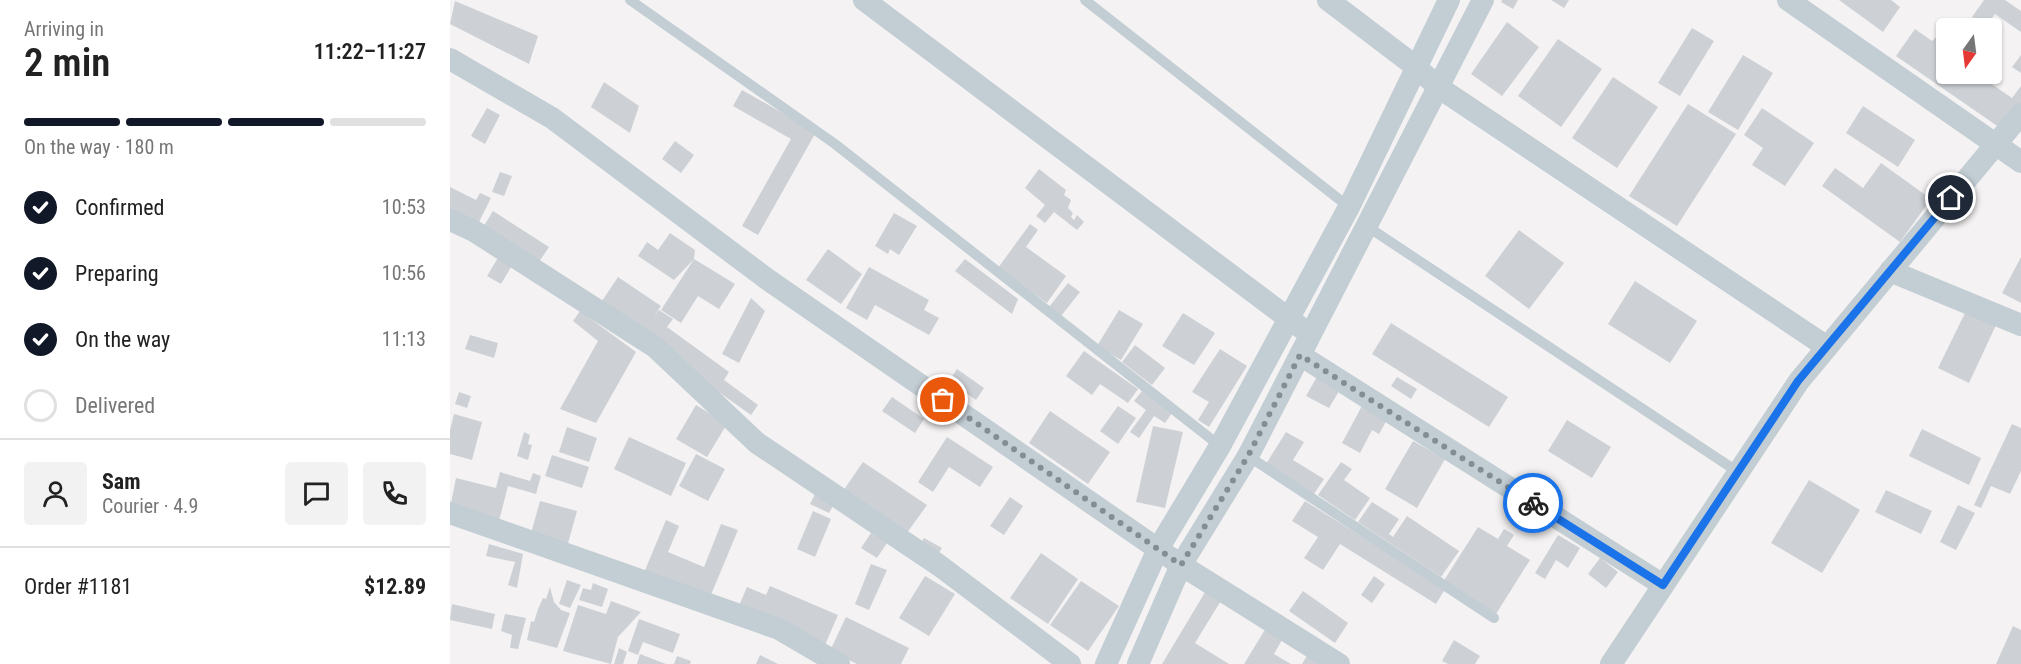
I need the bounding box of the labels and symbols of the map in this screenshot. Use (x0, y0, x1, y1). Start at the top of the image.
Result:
north arrow (1936, 18, 2002, 84)
pin (1925, 172, 1976, 223)
pin (917, 374, 968, 425)
courier (1503, 473, 1563, 533)

